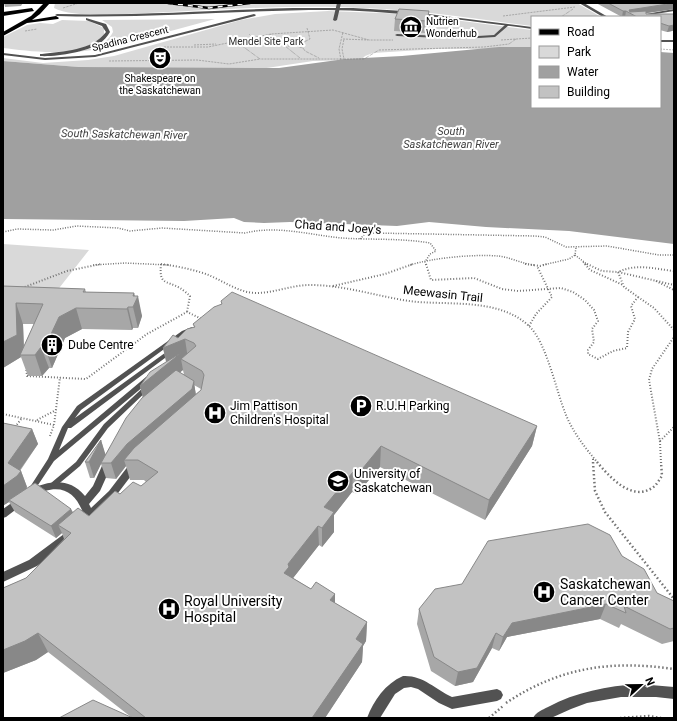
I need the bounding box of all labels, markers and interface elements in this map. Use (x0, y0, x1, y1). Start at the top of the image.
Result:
museum icon: Nutrien Wonderhub (398, 14, 424, 40)
place label: Nutrien Wonderhub (426, 16, 477, 39)
legend (531, 16, 661, 108)
street label: Spadina Crescent (91, 24, 169, 53)
text: Road (567, 25, 595, 39)
park label: Mendel Site Park (229, 36, 304, 47)
theatre icon: Shakespeare on the Saskatchewan (147, 45, 173, 71)
text: Park (567, 45, 592, 59)
text: Water (567, 65, 598, 79)
place label: Shakespeare on the Saskatchewan (119, 73, 201, 96)
text: Building (567, 85, 610, 99)
water label: South Saskatchewan River (403, 125, 499, 151)
water label: South Saskatchewan River (61, 127, 187, 142)
street label: Chad and Joey's (294, 217, 382, 237)
street label: Meewasin Trail (402, 283, 484, 305)
building icon: Dube Centre (39, 332, 65, 358)
place label: Dube Centre (68, 338, 134, 352)
parking icon: R.U.H Parking (348, 393, 374, 419)
place label: Jim Pattison Children's Hospital (230, 399, 329, 427)
place label: R.U.H Parking (376, 399, 450, 413)
hospital icon: Jim Pattison Children's Hospital (202, 400, 228, 426)
place label: University of Saskatchewan (354, 467, 432, 495)
school or university icon: University of Saskatchewan (325, 468, 351, 494)
place label: Saskatchewan Cancer Center (560, 576, 651, 608)
hospital icon: Saskatchewan Cancer Center (531, 579, 557, 605)
place label: Royal University Hospital (184, 593, 283, 625)
hospital icon: Royal University Hospital (156, 596, 182, 622)
north arrow (621, 665, 661, 705)
text: N (642, 675, 657, 688)

